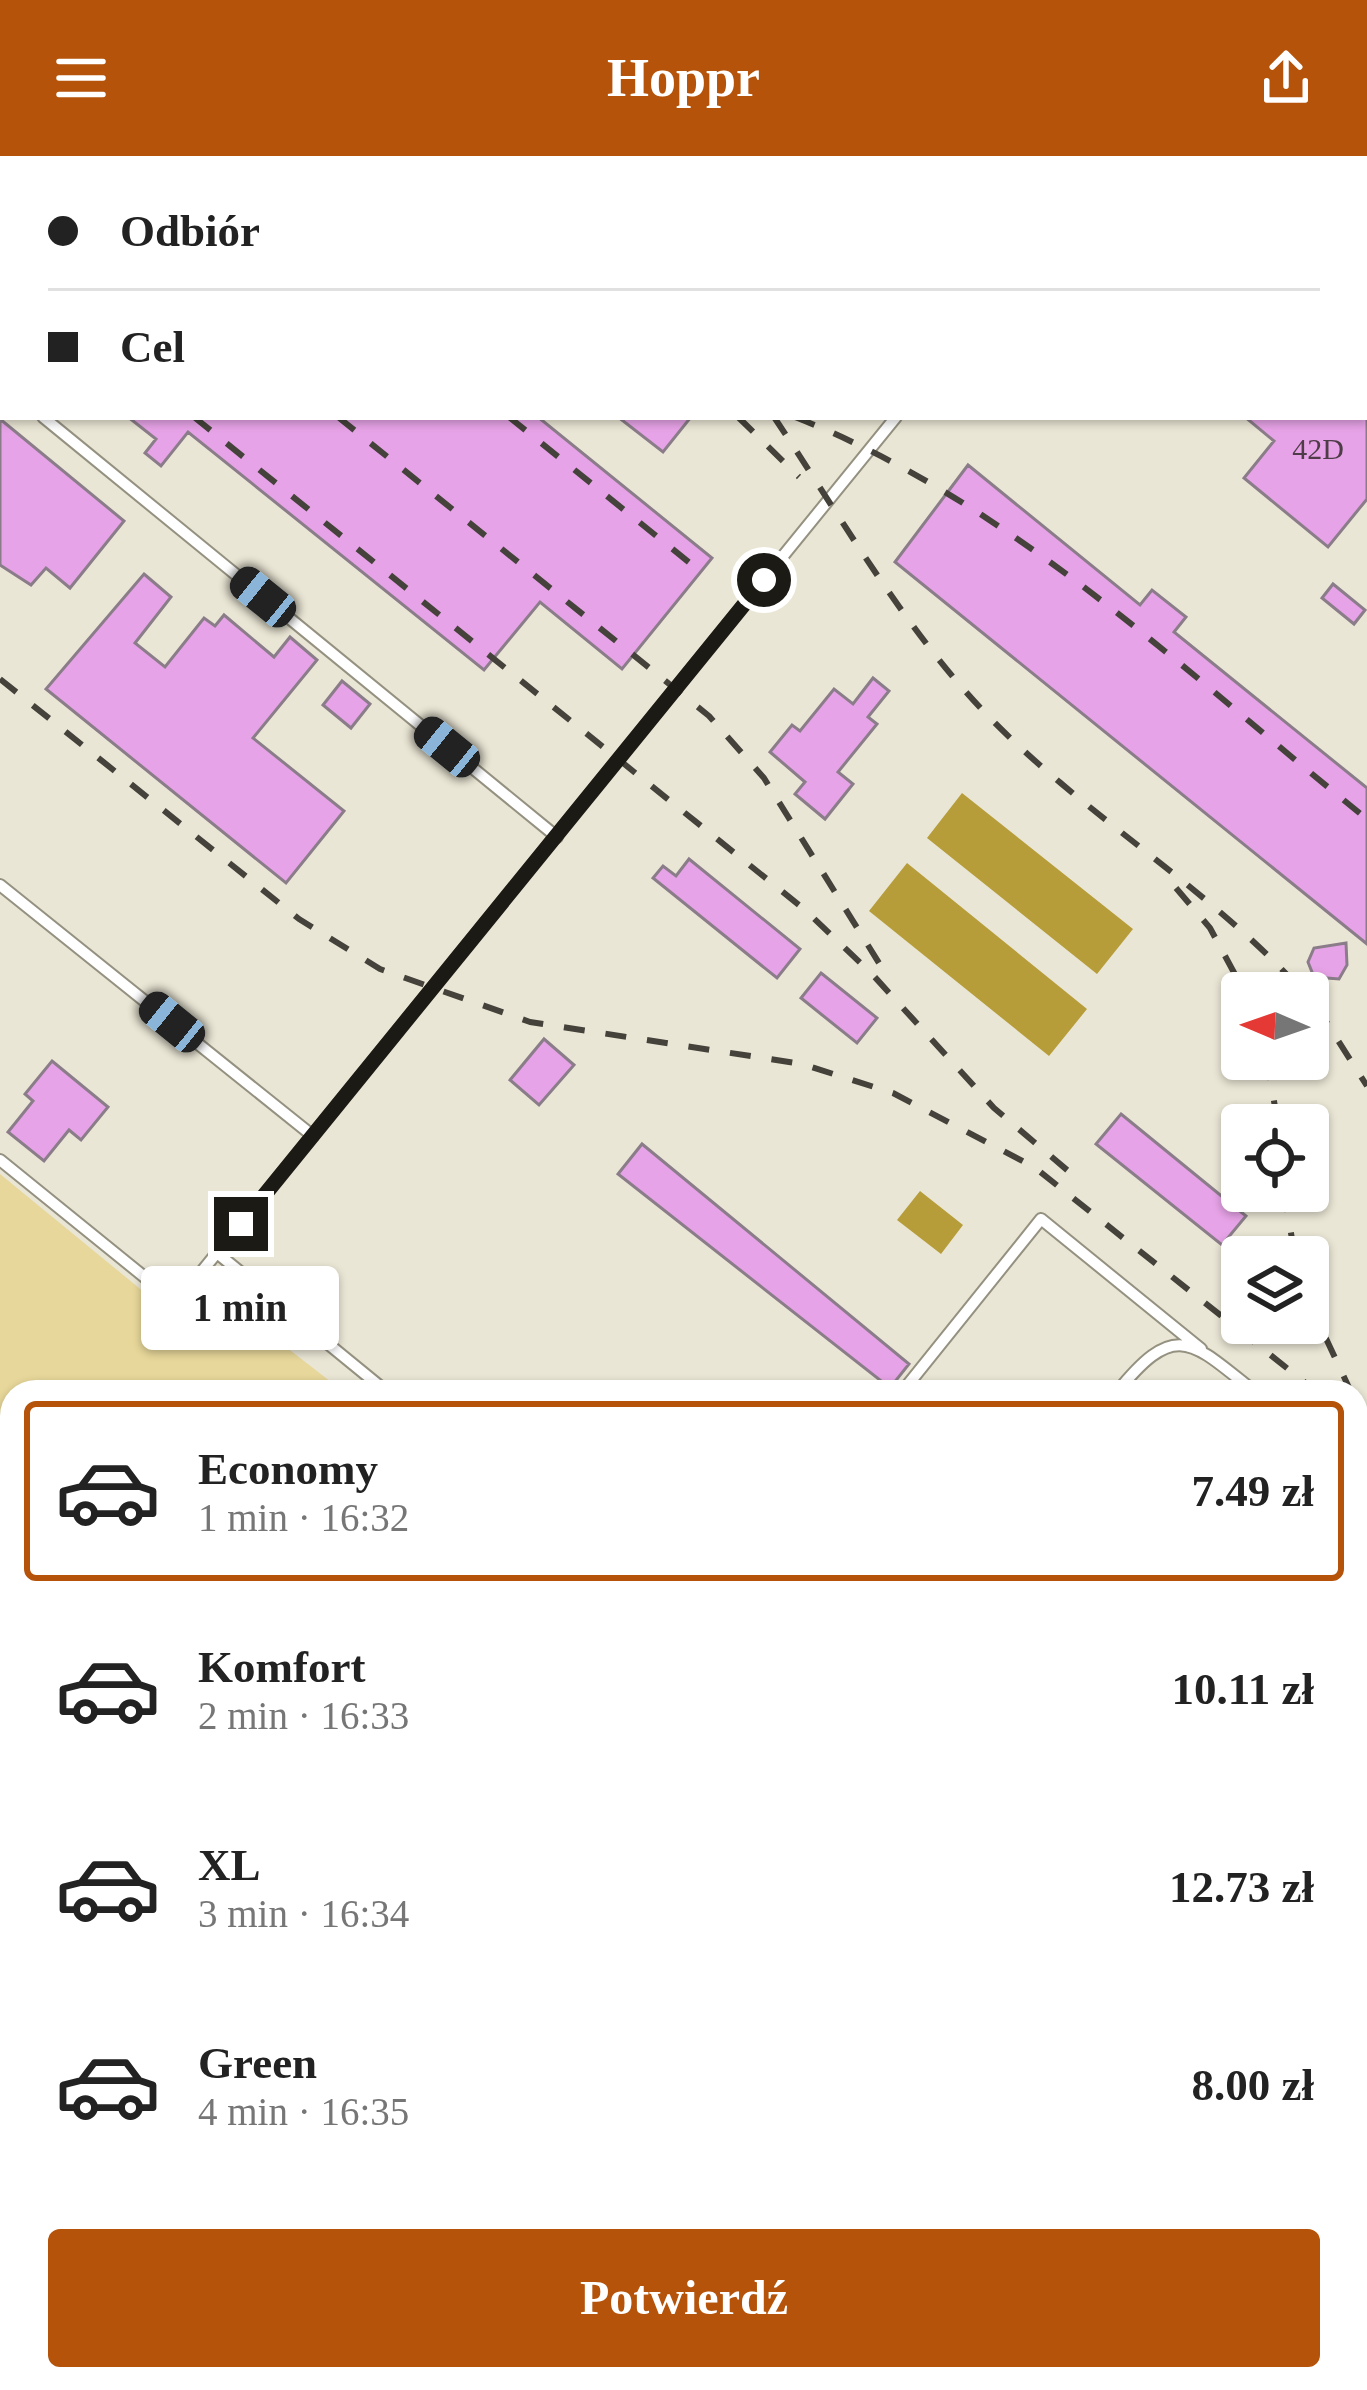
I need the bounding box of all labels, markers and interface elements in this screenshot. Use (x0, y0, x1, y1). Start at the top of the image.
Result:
icon: menu (48, 45, 114, 111)
icon: share (1253, 45, 1319, 111)
text: Hoppr (607, 48, 760, 108)
text: Odbiór (120, 206, 260, 256)
text: Cel (120, 322, 185, 372)
house number: 42D (1292, 432, 1344, 465)
route start (737, 553, 791, 607)
car (224, 560, 302, 634)
car (408, 710, 486, 784)
north arrow (1221, 972, 1329, 1080)
map controls (1221, 972, 1329, 1344)
car (133, 985, 211, 1059)
button: locate (1221, 1104, 1329, 1212)
route end (214, 1197, 268, 1251)
button: layers (1221, 1236, 1329, 1344)
callout: 1 min (142, 1266, 340, 1350)
text: 1 min (193, 1286, 287, 1329)
icon: car (54, 1437, 162, 1545)
text: Economy (198, 1444, 378, 1494)
text: 7.49 zł (1192, 1466, 1314, 1516)
text: 1 min · 16:32 (198, 1496, 409, 1539)
icon: car (54, 1635, 162, 1743)
text: Komfort (198, 1642, 365, 1692)
text: 10.11 zł (1172, 1664, 1314, 1714)
text: 2 min · 16:33 (198, 1694, 409, 1737)
icon: car (54, 1833, 162, 1941)
text: XL (198, 1840, 261, 1890)
text: 12.73 zł (1169, 1862, 1314, 1912)
text: 3 min · 16:34 (198, 1892, 409, 1935)
icon: car (54, 2031, 162, 2139)
text: Green (198, 2038, 317, 2088)
text: 8.00 zł (1192, 2060, 1314, 2110)
text: 4 min · 16:35 (198, 2090, 409, 2133)
button: Potwierdź (48, 2229, 1320, 2367)

